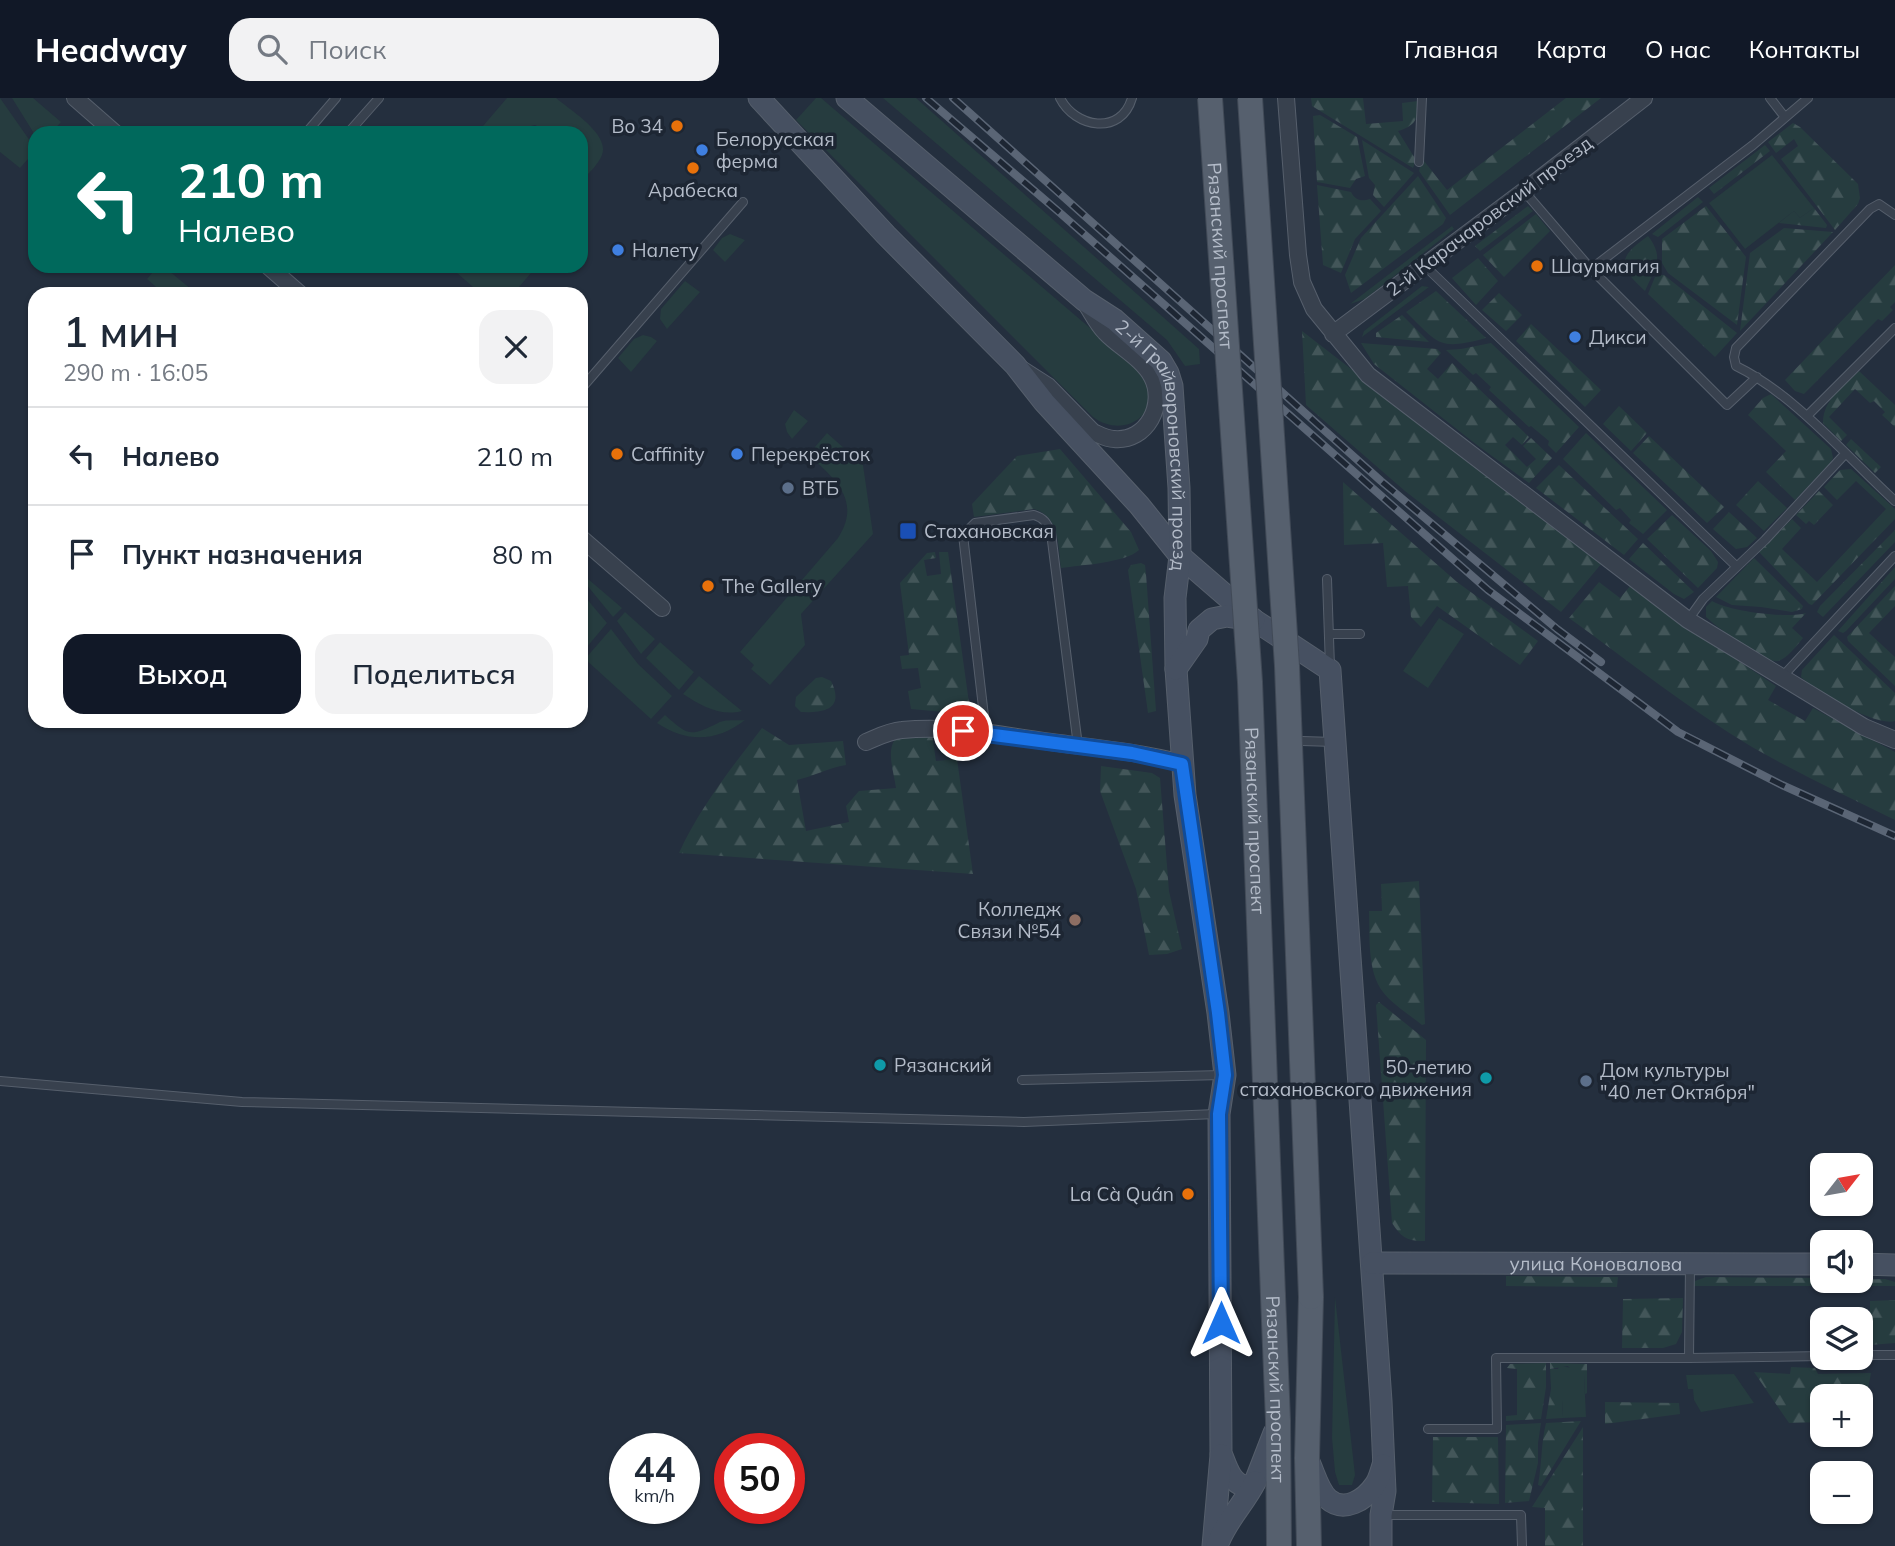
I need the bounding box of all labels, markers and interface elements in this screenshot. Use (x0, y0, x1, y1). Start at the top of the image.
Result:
search box (229, 18, 719, 81)
text: Headway (35, 29, 187, 70)
icon: search (253, 30, 291, 68)
text: Поиск (309, 33, 386, 66)
text: Главная (1404, 34, 1498, 64)
text: Карта (1536, 34, 1607, 64)
text: О нас (1645, 34, 1711, 64)
text: Контакты (1749, 34, 1860, 64)
place label: Bo 34 (611, 114, 663, 138)
marker: Bo 34 (669, 118, 685, 134)
place label: Белорусская ферма (716, 127, 835, 173)
street label: 2-й Карачаровский проезд (1381, 130, 1597, 301)
marker: Белорусская ферма (694, 142, 710, 158)
text: 210 m (178, 149, 324, 210)
icon: left (63, 154, 154, 245)
marker: Арабеска (685, 160, 701, 176)
street label: Рязанский проспект (1202, 161, 1239, 350)
place label: Арабеска (648, 178, 738, 202)
text: Налево (178, 210, 295, 250)
place label: Налету (632, 238, 699, 262)
marker: Налету (610, 242, 626, 258)
place label: Шаурмагия (1551, 254, 1660, 278)
marker: Шаурмагия (1529, 258, 1545, 274)
text: 1 мин (63, 305, 179, 358)
button: close (479, 310, 553, 384)
street label: 2-й Грайвороновский проезд (1111, 314, 1192, 573)
place label: Дикси (1589, 325, 1647, 349)
marker: Дикси (1567, 329, 1583, 345)
text: 290 m · 16:05 (63, 358, 208, 387)
icon: left (63, 437, 101, 475)
text: Налево (122, 440, 220, 473)
text: 210 m (477, 440, 553, 473)
place label: Caffinity (631, 442, 705, 466)
place label: Перекрёсток (751, 442, 871, 466)
marker: Caffinity (609, 446, 625, 462)
marker: Перекрёсток (729, 446, 745, 462)
place label: ВТБ (802, 476, 839, 500)
marker: ВТБ (780, 480, 796, 496)
place label: Стахановская (924, 519, 1054, 543)
marker: Стахановская (898, 521, 918, 541)
icon: arrive (63, 535, 101, 573)
text: Пункт назначения (122, 538, 363, 571)
text: 80 m (492, 538, 553, 571)
place label: The Gallery (722, 574, 822, 598)
marker: The Gallery (700, 578, 716, 594)
button: Выход (63, 634, 301, 714)
button: Поделиться (315, 634, 553, 714)
pin (933, 701, 993, 761)
icon: arrive (944, 712, 982, 750)
street label: Рязанский проспект (1240, 727, 1271, 915)
place label: Колледж Связи №54 (958, 897, 1062, 943)
marker: Колледж Связи №54 (1067, 912, 1083, 928)
place label: Рязанский (894, 1053, 992, 1077)
place label: 50-летию стахановского движения (1240, 1055, 1472, 1101)
marker: Рязанский (872, 1057, 888, 1073)
place label: Дом культуры "40 лет Октября" (1600, 1058, 1755, 1104)
marker: 50-летию стахановского движения (1478, 1070, 1494, 1086)
marker: Дом культуры "40 лет Октября" (1578, 1073, 1594, 1089)
north arrow (1810, 1153, 1872, 1216)
map controls (1810, 1153, 1873, 1524)
place label: La Cà Quán (1070, 1182, 1174, 1206)
marker: La Cà Quán (1180, 1186, 1196, 1202)
button: sound (1810, 1230, 1873, 1293)
street label: улица Коновалова (1510, 1251, 1682, 1276)
position arrow (1184, 1286, 1258, 1360)
street label: Рязанский проспект (1261, 1295, 1290, 1483)
button: layers (1810, 1307, 1873, 1370)
button: + (1810, 1384, 1873, 1447)
speed limit sign: 50 (714, 1433, 805, 1524)
text: 44 (633, 1447, 676, 1491)
button: − (1810, 1461, 1873, 1524)
text: km/h (634, 1484, 675, 1507)

